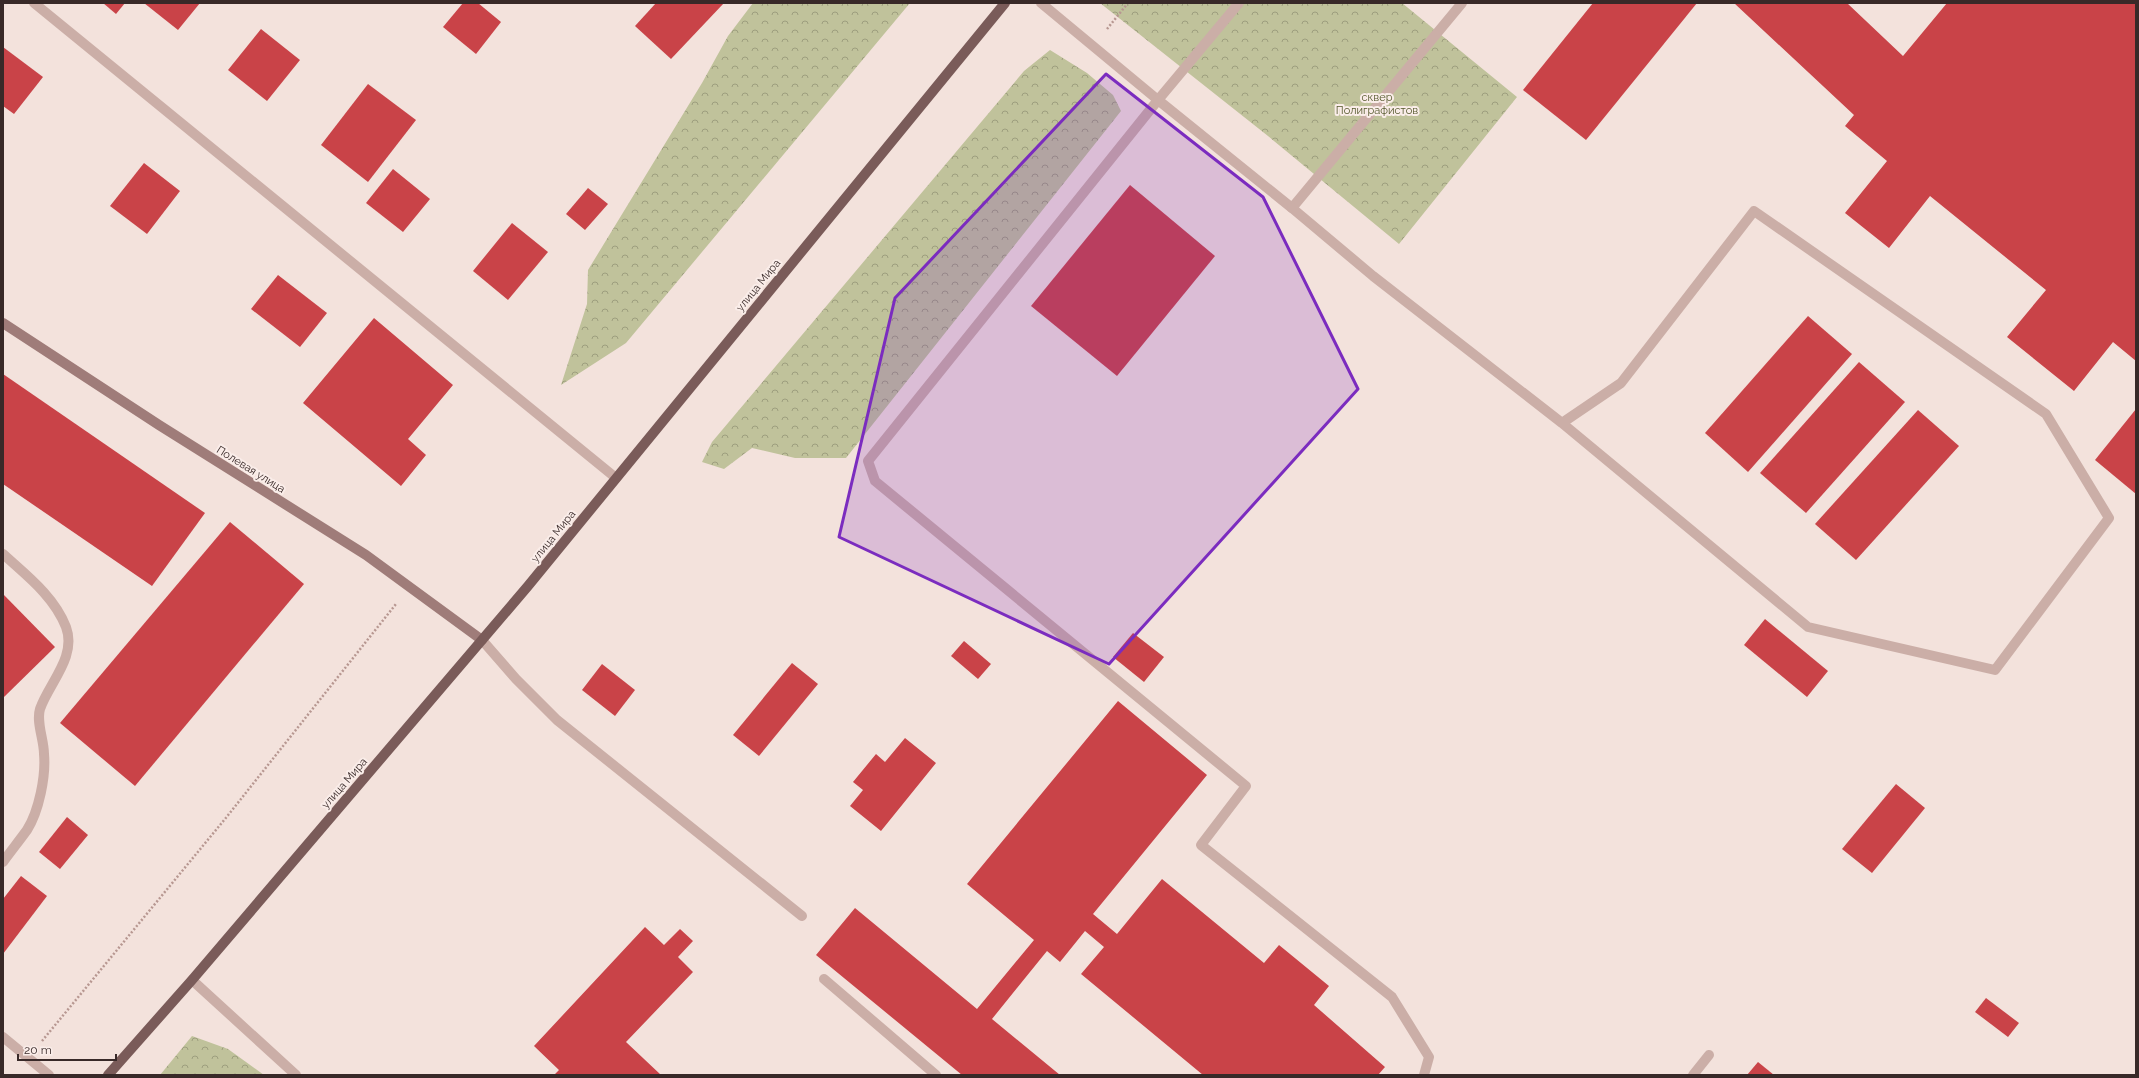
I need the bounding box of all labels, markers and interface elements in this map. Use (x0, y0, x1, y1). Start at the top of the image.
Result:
park label: сквер Полиграфистов (1336, 91, 1418, 117)
street label: улица Мира (734, 257, 783, 314)
street label: Полевая улица (214, 443, 287, 496)
street label: улица Мира (529, 508, 578, 565)
street label: улица Мира (319, 755, 370, 811)
scale bar (18, 1036, 116, 1062)
text: 20 m (24, 1043, 52, 1057)

